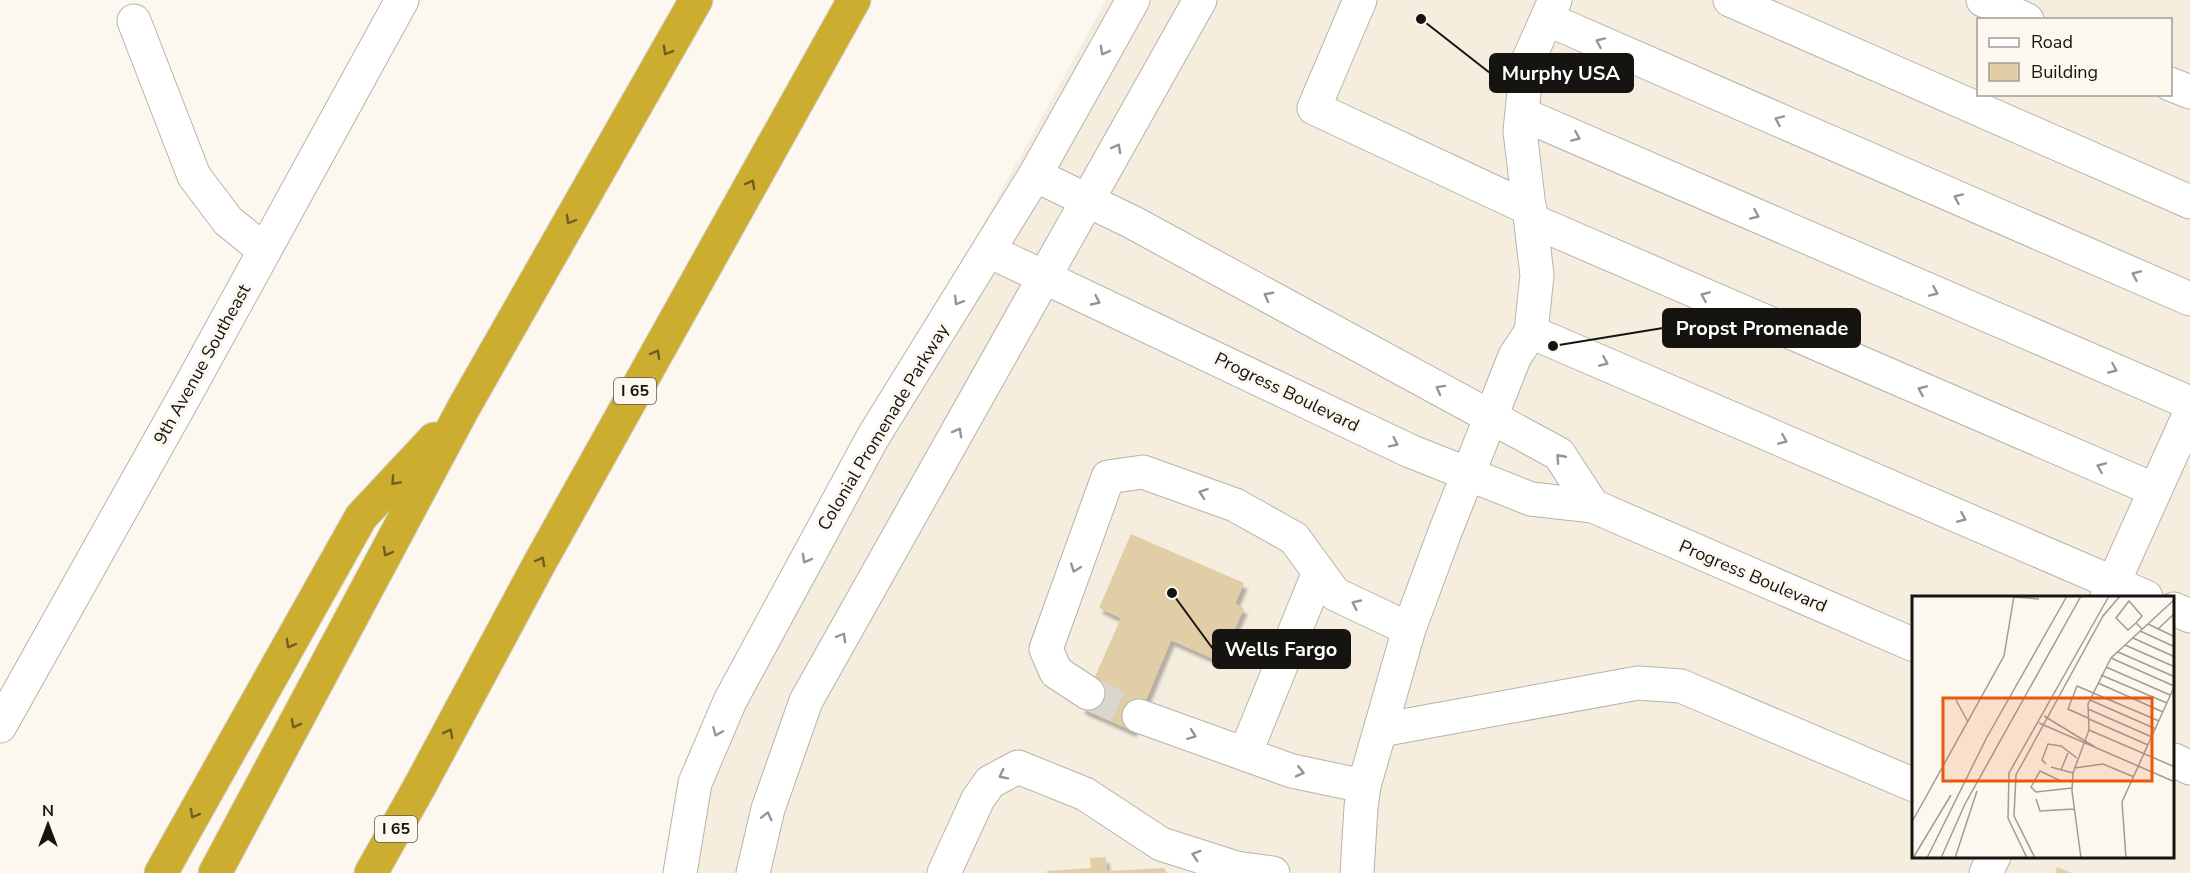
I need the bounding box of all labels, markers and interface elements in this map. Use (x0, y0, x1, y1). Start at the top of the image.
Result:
legend (1977, 18, 2172, 96)
text: Road (2031, 30, 2073, 54)
one-way arrow (1595, 37, 1606, 49)
one-way arrow (662, 45, 674, 55)
one-way arrow (1100, 45, 1111, 55)
callout: Murphy USA (1490, 54, 1633, 92)
text: Murphy USA (1502, 60, 1620, 87)
text: Building (2031, 60, 2098, 84)
one-way arrow (1774, 115, 1785, 127)
one-way arrow (1569, 130, 1580, 142)
one-way arrow (1110, 144, 1121, 155)
one-way arrow (744, 180, 755, 190)
one-way arrow (1953, 193, 1964, 205)
one-way arrow (1748, 207, 1759, 219)
one-way arrow (566, 214, 577, 224)
one-way arrow (2132, 271, 2143, 283)
street label: 9th Avenue Southeast (148, 279, 256, 448)
one-way arrow (1927, 285, 1938, 297)
one-way arrow (1700, 291, 1711, 303)
one-way arrow (1264, 292, 1275, 303)
one-way arrow (954, 294, 965, 305)
one-way arrow (1090, 294, 1101, 306)
callout: Propst Promenade (1663, 309, 1860, 347)
text: Propst Promenade (1676, 315, 1848, 342)
street label: Colonial Promenade Parkway (812, 319, 955, 535)
street label: Progress Boulevard (1211, 347, 1363, 437)
one-way arrow (649, 350, 660, 360)
one-way arrow (1598, 355, 1609, 367)
one-way arrow (2106, 362, 2117, 374)
road number: I 65 (614, 378, 656, 404)
one-way arrow (1435, 385, 1446, 396)
one-way arrow (1918, 385, 1929, 397)
one-way arrow (951, 428, 962, 438)
one-way arrow (1776, 433, 1787, 445)
one-way arrow (1388, 435, 1399, 447)
one-way arrow (1556, 454, 1567, 465)
one-way arrow (2097, 462, 2108, 474)
one-way arrow (391, 474, 402, 484)
one-way arrow (1198, 488, 1209, 500)
one-way arrow (1955, 510, 1966, 522)
street label: Progress Boulevard (1675, 534, 1831, 618)
one-way arrow (383, 545, 394, 556)
one-way arrow (802, 553, 813, 563)
one-way arrow (534, 557, 545, 567)
one-way arrow (1070, 562, 1083, 573)
inset map (1912, 596, 2175, 858)
one-way arrow (1351, 599, 1362, 611)
callout: Wells Fargo (1213, 630, 1350, 668)
one-way arrow (835, 633, 846, 643)
text: Wells Fargo (1225, 636, 1337, 663)
one-way arrow (286, 637, 297, 648)
one-way arrow (291, 717, 302, 728)
one-way arrow (712, 726, 724, 737)
one-way arrow (1186, 727, 1197, 740)
one-way arrow (442, 729, 453, 739)
one-way arrow (1295, 765, 1305, 778)
one-way arrow (999, 768, 1010, 779)
north arrow (18, 795, 78, 855)
text: N (42, 800, 54, 822)
one-way arrow (190, 808, 201, 818)
one-way arrow (759, 811, 772, 821)
road number: I 65 (375, 816, 417, 842)
one-way arrow (1191, 850, 1202, 862)

